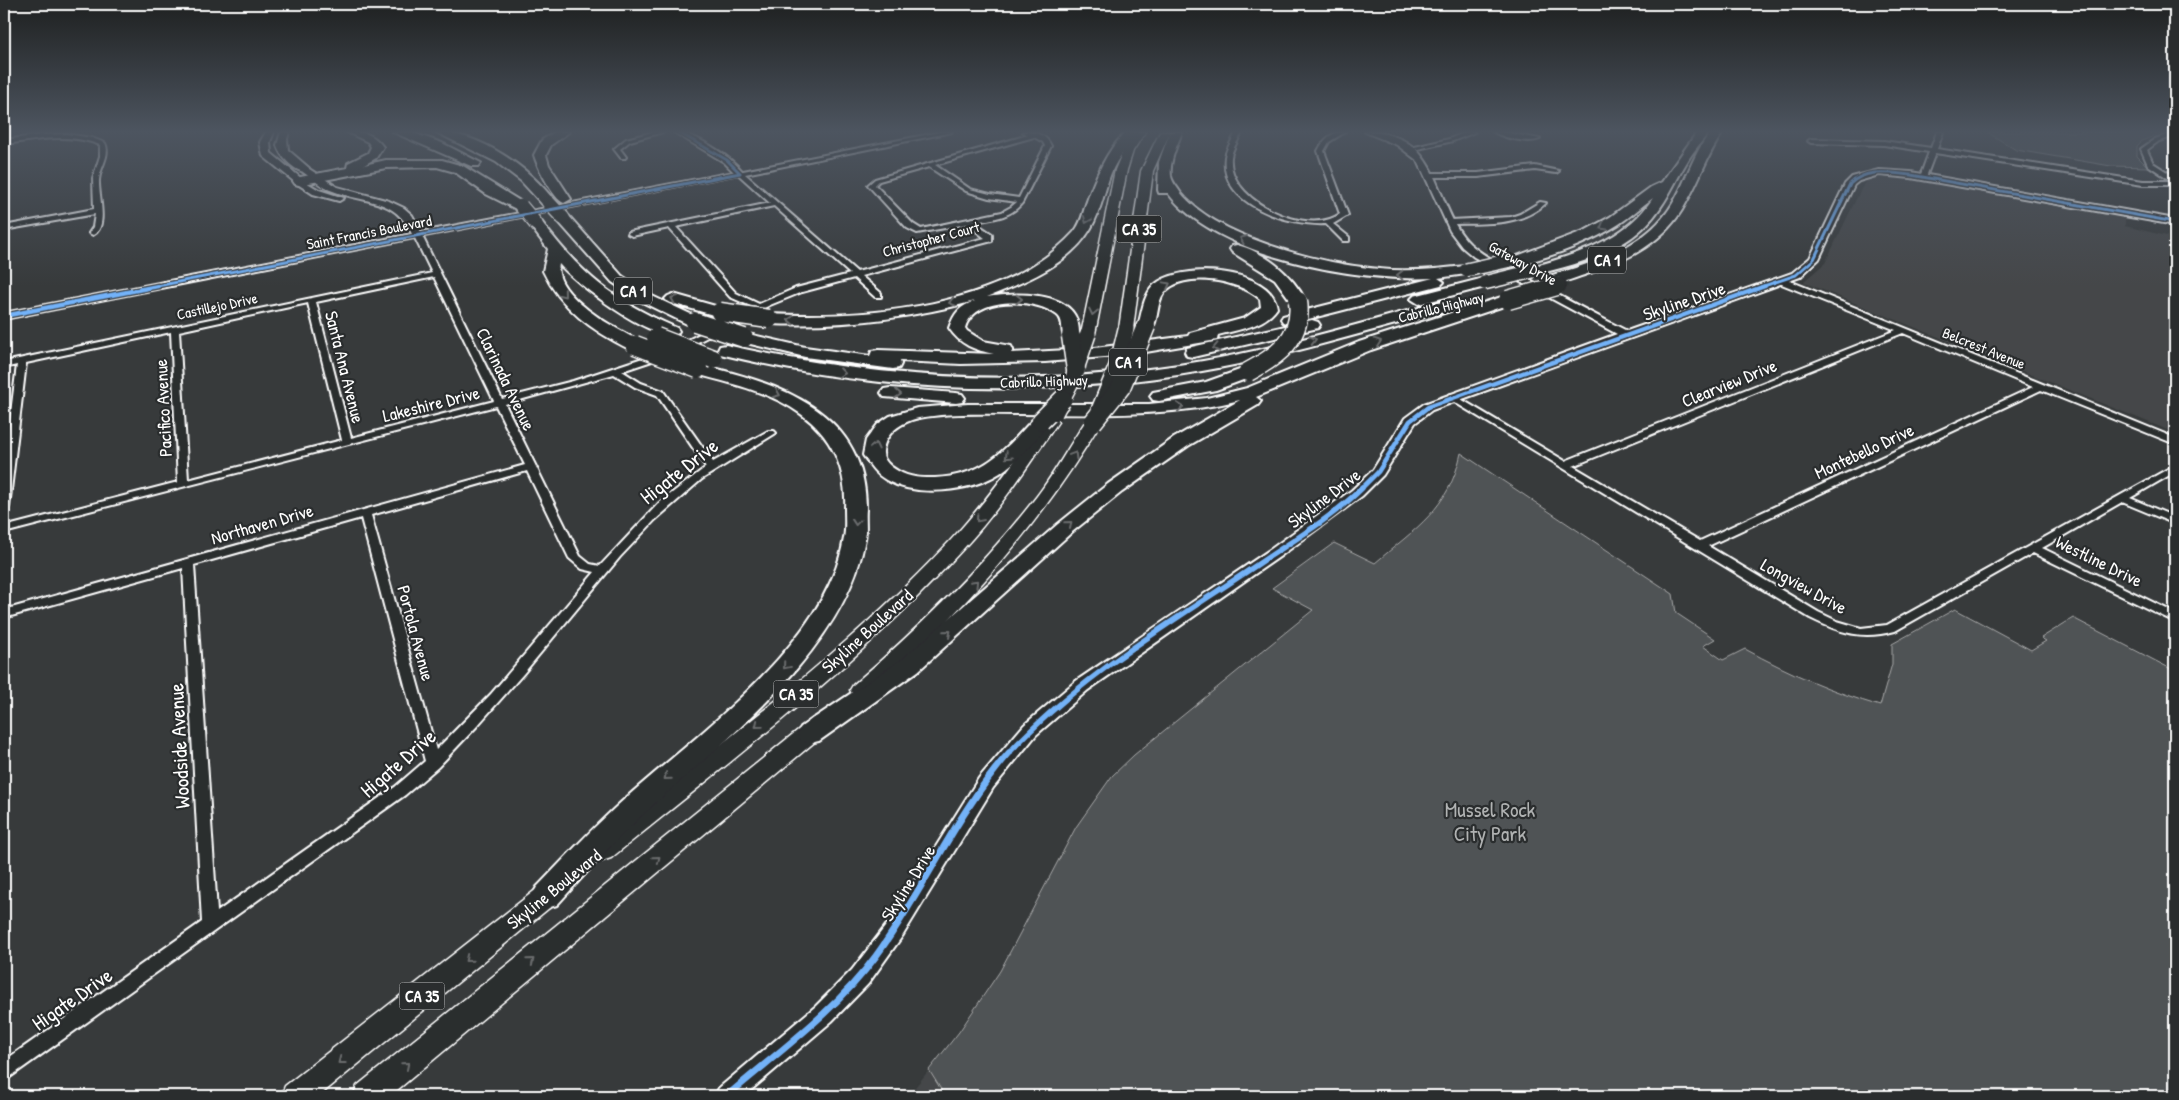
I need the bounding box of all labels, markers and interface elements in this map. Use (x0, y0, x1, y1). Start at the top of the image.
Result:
street label: Saint Francis Boulevard (305, 210, 434, 254)
road number: CA 35 (1116, 215, 1162, 242)
street label: Christopher Court (880, 216, 983, 262)
one-way arrow (1083, 216, 1093, 224)
one-way arrow (1599, 221, 1608, 231)
one-way arrow (1239, 234, 1248, 245)
street label: Gateway Drive (1485, 236, 1561, 290)
road number: CA 1 (1588, 246, 1626, 274)
one-way arrow (1396, 270, 1404, 280)
street label: Skyline Drive (1640, 275, 1728, 327)
road number: CA 1 (614, 278, 652, 304)
one-way arrow (1162, 281, 1171, 291)
street label: Cabrillo Highway (1396, 286, 1486, 328)
street label: Castillejo Drive (175, 287, 259, 325)
one-way arrow (558, 288, 567, 297)
one-way arrow (670, 294, 679, 305)
one-way arrow (1016, 294, 1023, 304)
one-way arrow (948, 296, 957, 306)
street label: Santa Ana Avenue (319, 308, 371, 426)
one-way arrow (1088, 308, 1099, 317)
one-way arrow (787, 315, 795, 326)
street label: Belcrest Avenue (1939, 322, 2029, 374)
street label: Clarinada Avenue (470, 323, 542, 435)
one-way arrow (1309, 335, 1317, 346)
one-way arrow (1373, 338, 1381, 348)
one-way arrow (1212, 342, 1220, 353)
road number: CA 1 (1109, 348, 1147, 376)
street label: Clearview Drive (1678, 353, 1780, 413)
street label: Pacifico Avenue (148, 358, 178, 458)
one-way arrow (838, 367, 846, 378)
street label: Cabrillo Highway (1000, 369, 1088, 393)
street label: Lakeshire Drive (380, 380, 482, 428)
one-way arrow (772, 388, 781, 399)
one-way arrow (894, 388, 902, 399)
one-way arrow (1176, 402, 1184, 413)
street label: Montebello Drive (1810, 417, 1918, 485)
street label: Higate Drive (634, 431, 724, 511)
one-way arrow (869, 441, 880, 450)
one-way arrow (1004, 451, 1013, 460)
one-way arrow (1068, 451, 1078, 460)
street label: Skyline Drive (1282, 462, 1366, 534)
street label: Northaven Drive (208, 498, 316, 550)
one-way arrow (976, 513, 985, 522)
one-way arrow (851, 518, 862, 526)
one-way arrow (1063, 522, 1072, 530)
street label: Westline Drive (2051, 529, 2147, 593)
street label: Longview Drive (1756, 552, 1852, 620)
one-way arrow (969, 580, 978, 589)
street label: Portola Avenue (391, 582, 441, 684)
street label: Skyline Boulevard (816, 583, 918, 679)
one-way arrow (942, 629, 951, 638)
one-way arrow (782, 660, 791, 669)
road number: CA 35 (774, 681, 818, 708)
street label: Woodside Avenue (161, 683, 197, 809)
one-way arrow (755, 719, 764, 728)
street label: Higate Drive (354, 722, 442, 804)
one-way arrow (664, 771, 673, 780)
park label: Mussel Rock City Park (1445, 795, 1536, 848)
street label: Skyline Drive (875, 840, 941, 926)
street label: Skyline Boulevard (501, 843, 607, 935)
one-way arrow (651, 856, 660, 864)
one-way arrow (465, 954, 474, 962)
one-way arrow (525, 959, 534, 967)
street label: Higate Drive (26, 961, 118, 1037)
road number: CA 35 (400, 982, 444, 1009)
one-way arrow (338, 1055, 347, 1063)
one-way arrow (400, 1062, 409, 1071)

